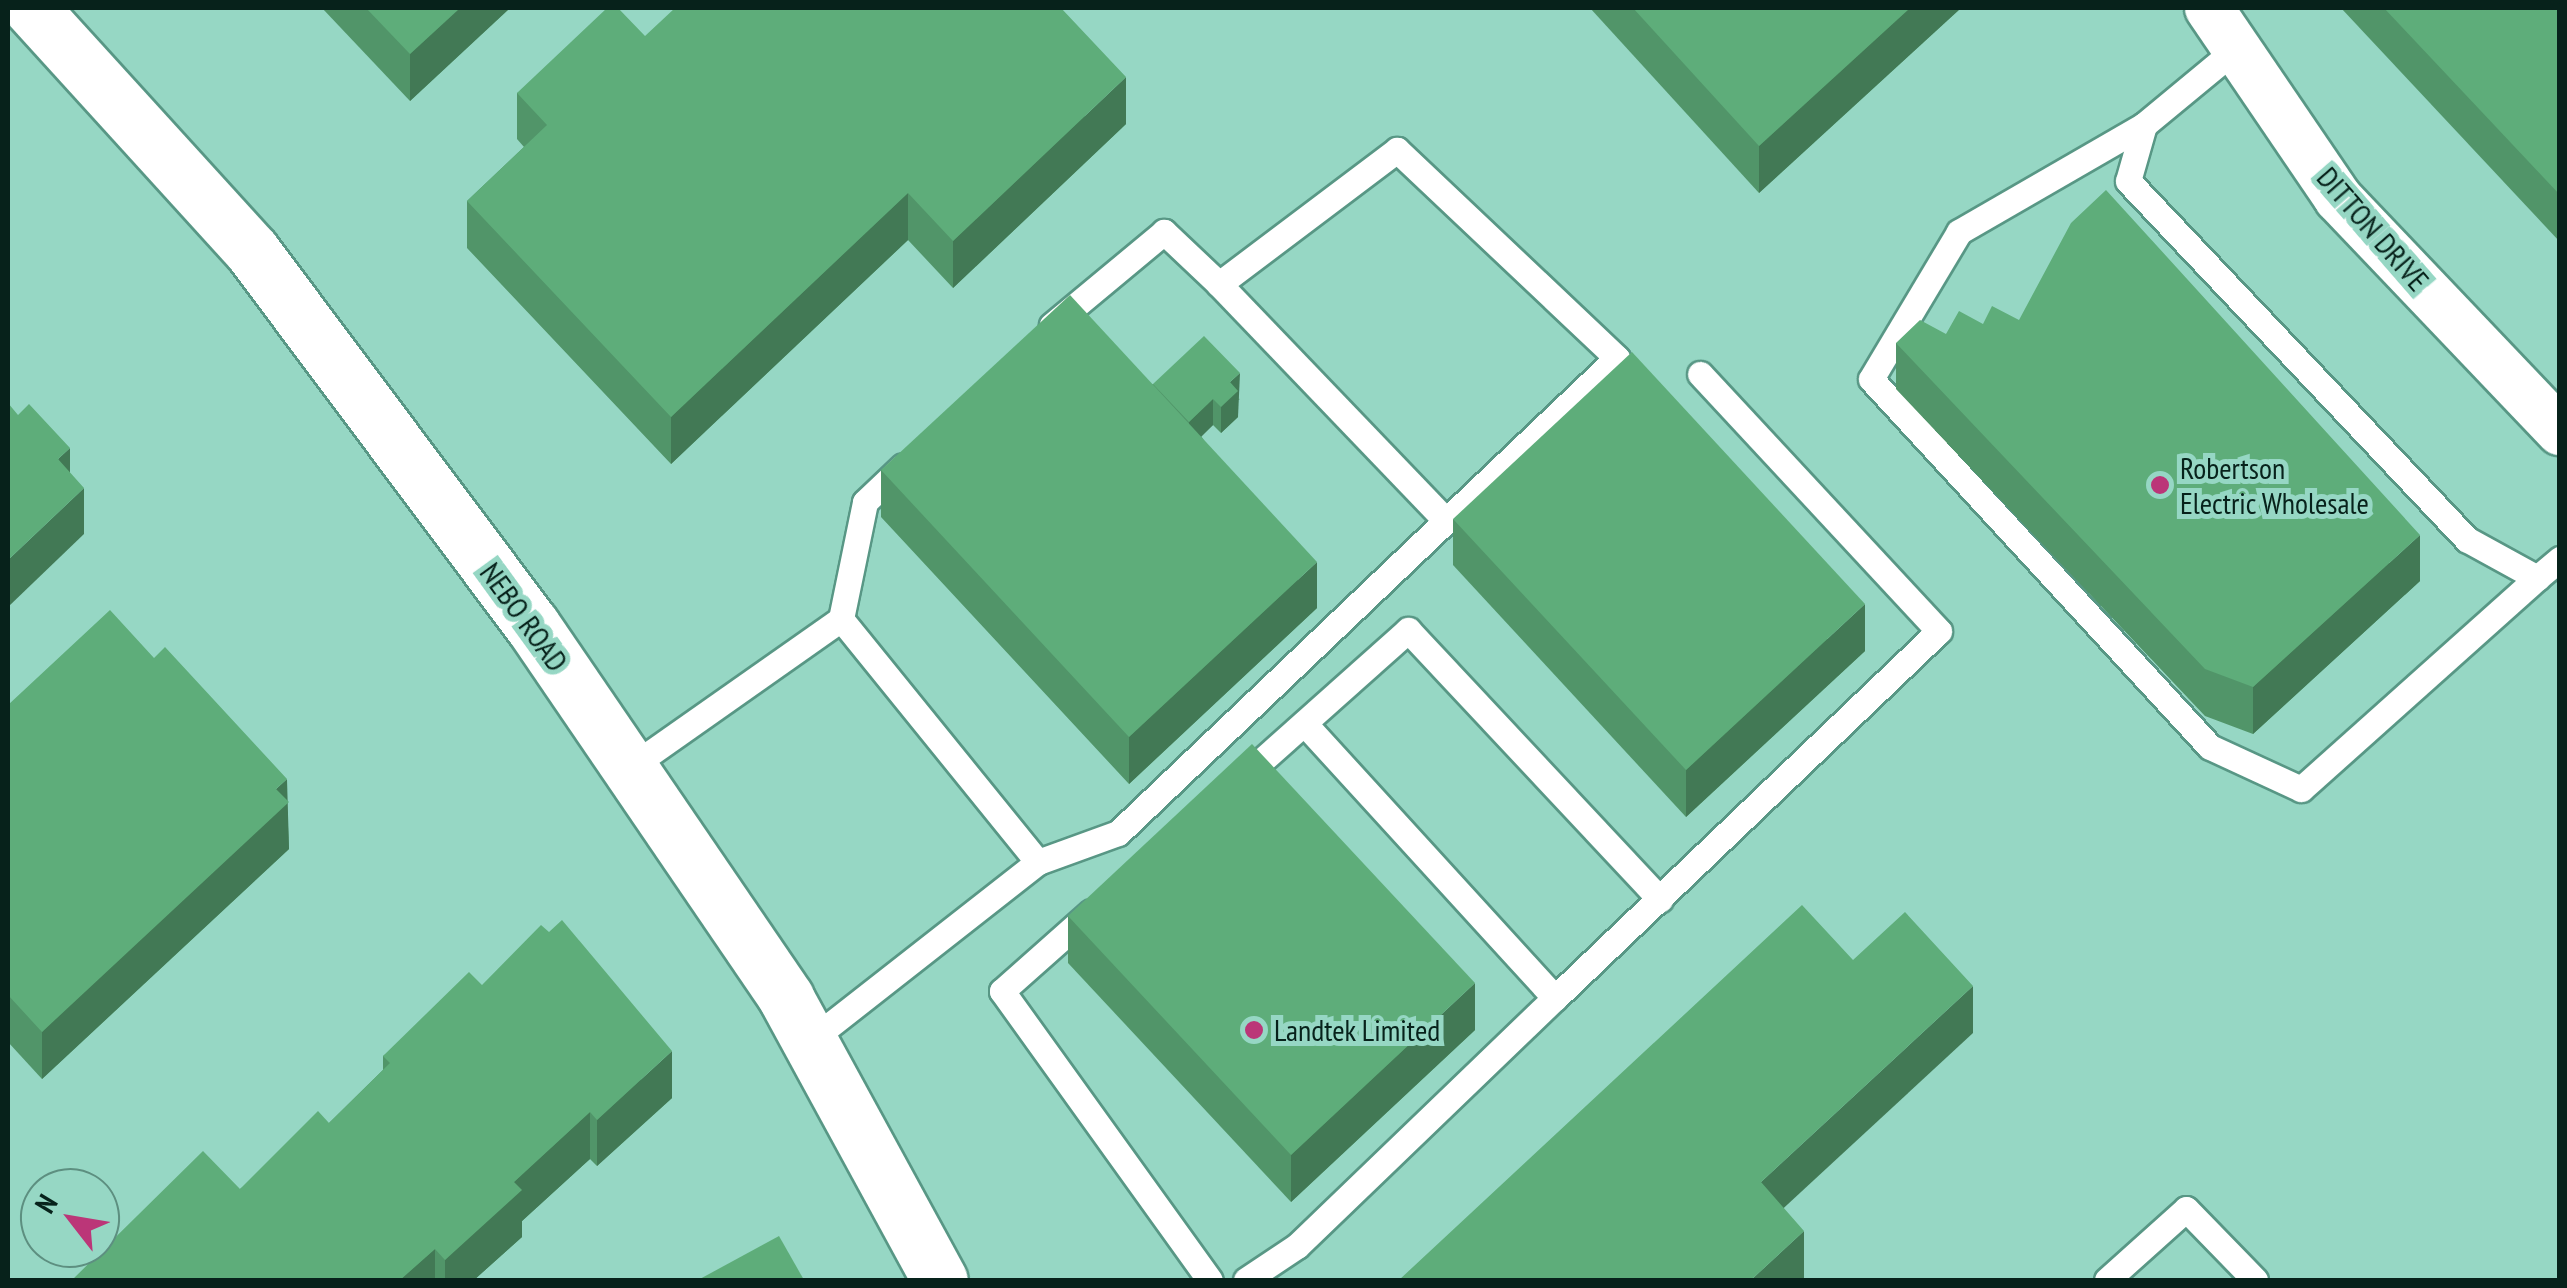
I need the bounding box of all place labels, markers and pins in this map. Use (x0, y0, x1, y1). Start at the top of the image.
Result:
place label: Robertson Electric Wholesale (2180, 450, 2370, 520)
marker: Robertson Electric Wholesale (2149, 474, 2171, 496)
place label: Landtek Limited (1274, 1012, 1441, 1048)
marker: Landtek Limited (1243, 1019, 1265, 1041)

